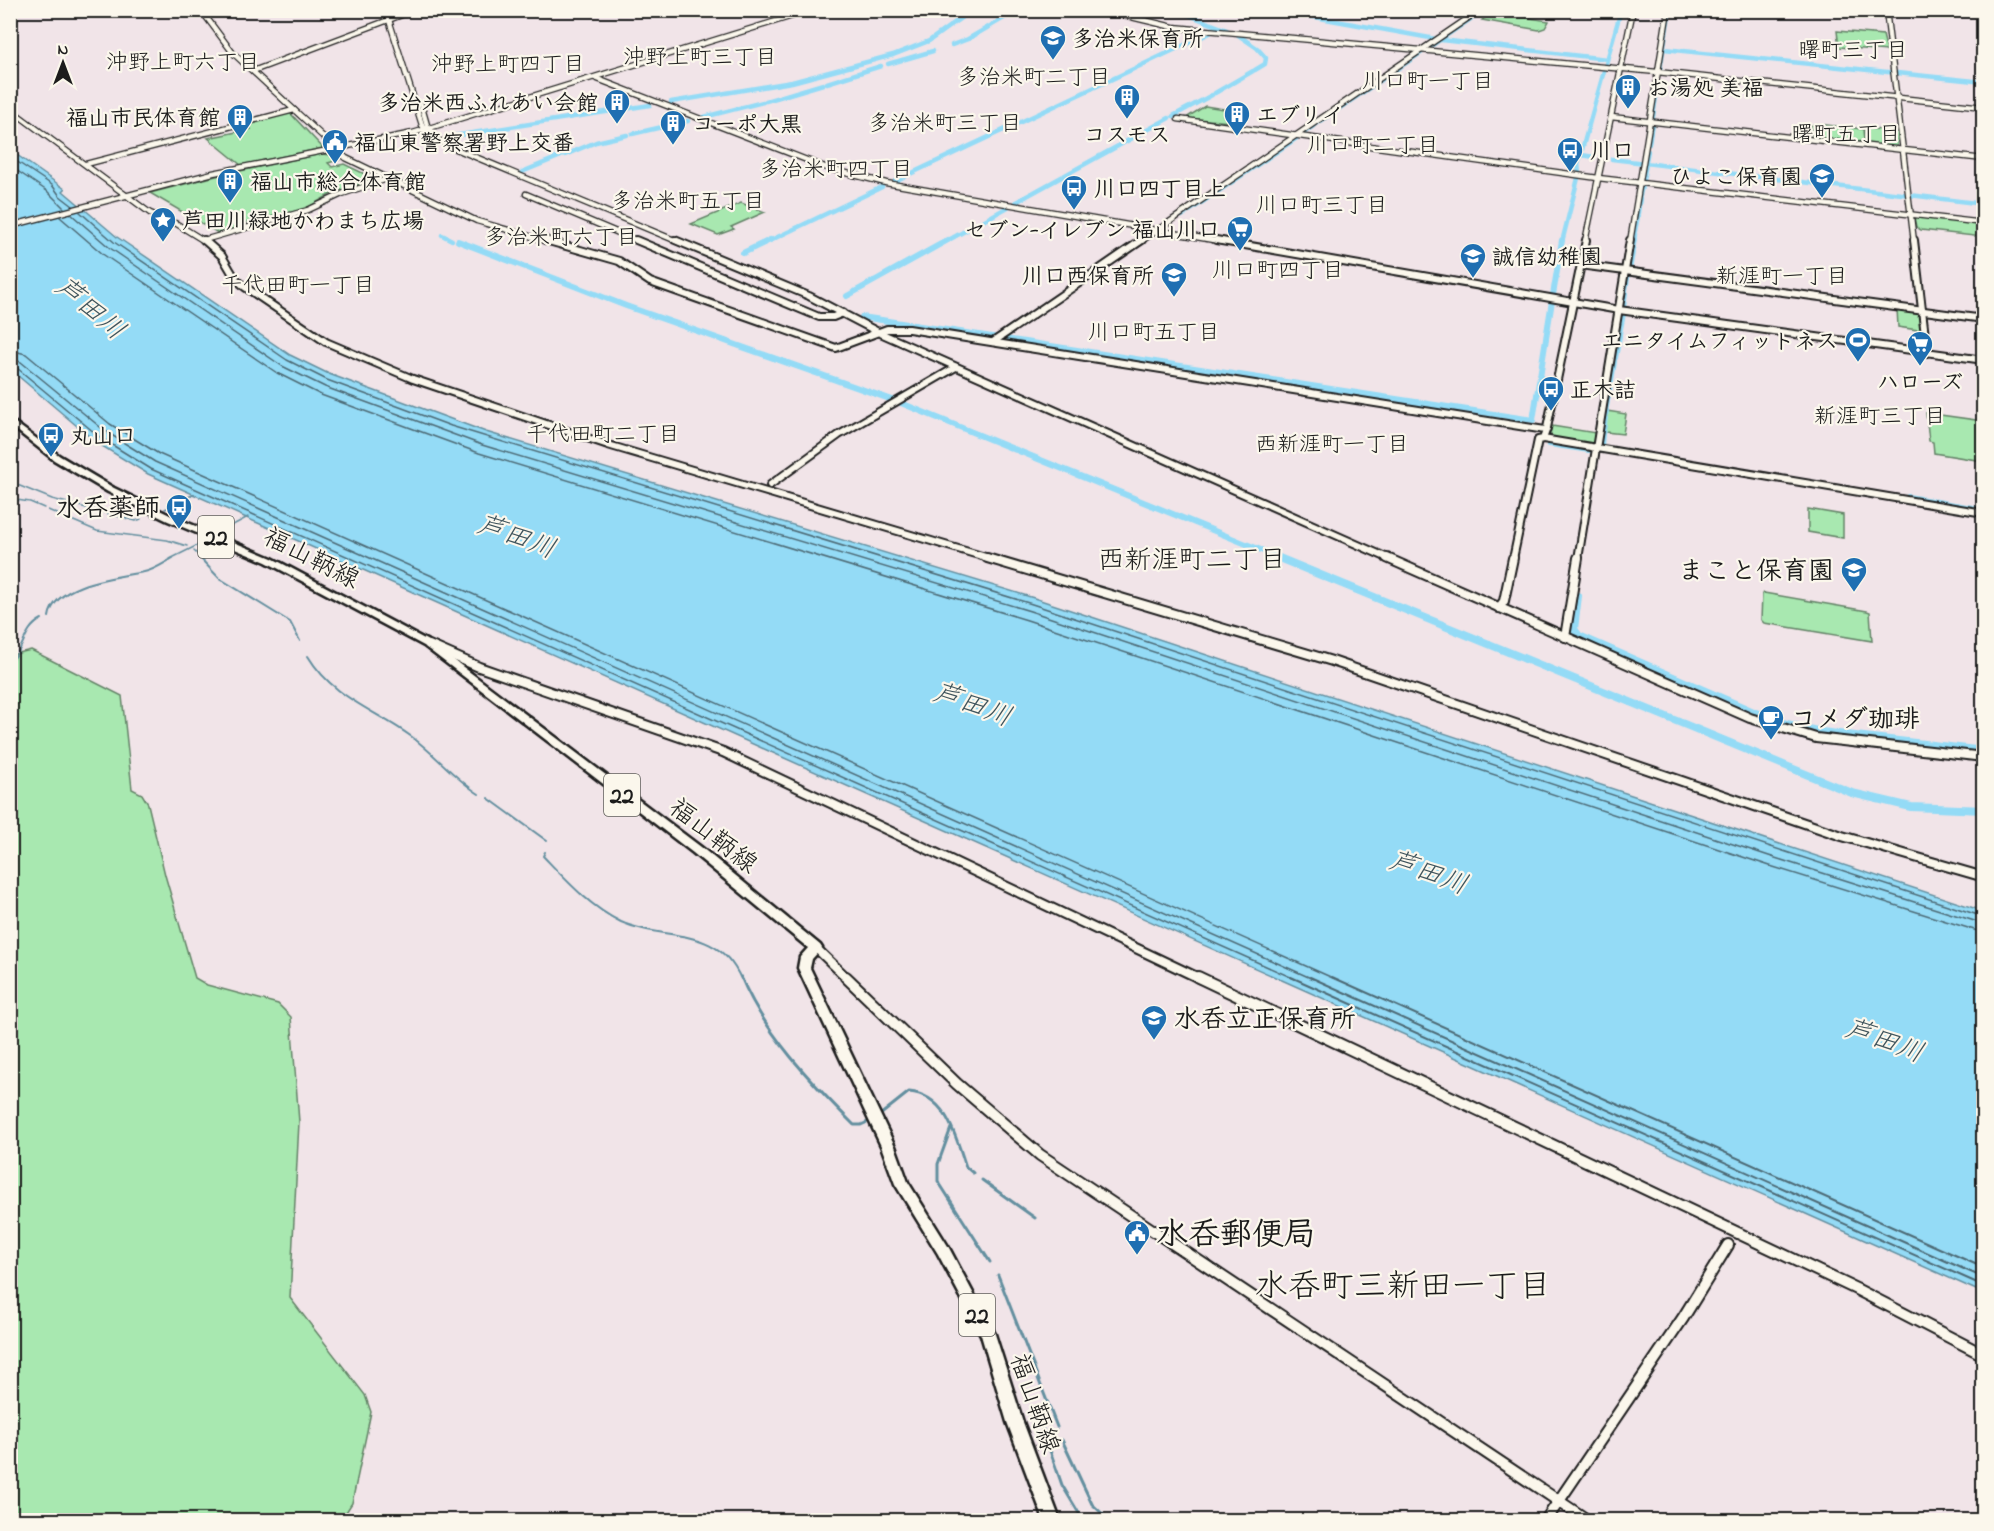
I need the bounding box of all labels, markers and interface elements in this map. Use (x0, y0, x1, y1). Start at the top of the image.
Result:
school or university icon: 多治米保育所 (1038, 23, 1068, 61)
place label: 多治米保育所 (1072, 25, 1204, 57)
north arrow (33, 33, 93, 93)
district label: 曙町三丁目 (1798, 36, 1908, 68)
text: N (58, 38, 69, 62)
district label: 沖野上町三丁目 (623, 43, 777, 75)
district label: 沖野上町六丁目 (106, 48, 260, 80)
district label: 沖野上町四丁目 (431, 50, 585, 82)
district label: 多治米町二丁目 (957, 63, 1111, 95)
district label: 川口町一丁目 (1362, 67, 1494, 99)
building icon: お湯処 美福 (1613, 72, 1643, 110)
place label: お湯処 美福 (1648, 74, 1764, 106)
building icon: コスモス (1112, 82, 1142, 120)
building icon: 多治米西ふれあい会館 (602, 87, 632, 125)
place label: 多治米西ふれあい会館 (378, 89, 598, 121)
building icon: エブリイ (1222, 99, 1252, 137)
place label: エブリイ (1256, 101, 1344, 133)
building icon: 福山市民体育館 (225, 102, 255, 140)
place label: 福山市民体育館 (66, 104, 220, 136)
building icon: コーポ大黒 (658, 108, 688, 146)
district label: 多治米町三丁目 (868, 109, 1022, 141)
place label: コーポ大黒 (692, 110, 802, 142)
district label: 曙町五丁目 (1791, 120, 1901, 152)
place label: コスモス (1083, 121, 1171, 153)
public building icon: 福山東警察署野上交番 (320, 127, 350, 165)
place label: 福山東警察署野上交番 (354, 129, 574, 161)
district label: 川口町二丁目 (1307, 131, 1439, 163)
bus stop icon: 川口 (1555, 135, 1585, 173)
place label: 川口 (1590, 137, 1634, 169)
district label: 多治米町四丁目 (759, 155, 913, 187)
school or university icon: ひよこ保育園 (1807, 161, 1837, 199)
place label: ひよこ保育園 (1670, 163, 1802, 195)
building icon: 福山市総合体育館 (215, 166, 245, 204)
place label: 福山市総合体育館 (250, 168, 426, 200)
bus stop icon: 川口四丁目上 (1059, 173, 1089, 211)
place label: 川口四丁目上 (1094, 175, 1226, 207)
district label: 多治米町五丁目 (611, 187, 765, 219)
district label: 川口町三丁目 (1256, 191, 1388, 223)
place icon: 芦田川緑地かわまち広場 (148, 205, 178, 243)
place label: 芦田川緑地かわまち広場 (182, 207, 424, 239)
supermarket icon: セブン-イレブン 福山川口 (1225, 214, 1255, 252)
place label: セブン-イレブン 福山川口 (964, 216, 1220, 248)
district label: 多治米町六丁目 (484, 223, 638, 255)
school or university icon: 誠信幼稚園 (1458, 241, 1488, 279)
place label: 誠信幼稚園 (1492, 243, 1602, 275)
district label: 川口町四丁目 (1212, 256, 1344, 288)
school or university icon: 川口西保育所 (1159, 260, 1189, 298)
place label: 川口西保育所 (1022, 262, 1154, 294)
district label: 新涯町一丁目 (1716, 262, 1848, 294)
water label: 芦田川 (46, 269, 133, 351)
district label: 千代田町一丁目 (221, 271, 375, 303)
district label: 川口町五丁目 (1088, 318, 1220, 350)
sports icon: エニタイムフィットネス (1843, 325, 1873, 363)
place label: エニタイムフィットネス (1600, 327, 1838, 359)
supermarket icon: ハローズ (1905, 329, 1935, 367)
place label: ハローズ (1877, 368, 1963, 400)
bus stop icon: 正木詰 (1536, 374, 1566, 412)
place label: 正木詰 (1570, 376, 1636, 408)
district label: 新涯町三丁目 (1814, 402, 1946, 434)
bus stop icon: 丸山口 (36, 420, 66, 458)
district label: 千代田町二丁目 (526, 420, 680, 452)
place label: 丸山口 (70, 422, 136, 454)
district label: 西新涯町一丁目 (1255, 430, 1409, 462)
place label: 水呑薬師 (56, 491, 160, 529)
bus stop icon: 水呑薬師 (164, 492, 194, 530)
water label: 芦田川 (471, 506, 561, 571)
road number: 22 (198, 516, 234, 558)
street label: 福山鞆線 (256, 519, 366, 600)
district label: 西新涯町二丁目 (1098, 542, 1287, 581)
place label: まこと保育園 (1678, 554, 1834, 592)
school or university icon: まこと保育園 (1839, 555, 1869, 593)
water label: 芦田川 (927, 674, 1017, 739)
place label: コメダ珈琲 (1790, 702, 1920, 740)
cafe icon: コメダ珈琲 (1756, 703, 1786, 741)
road number: 22 (604, 774, 640, 816)
street label: 福山鞆線 (659, 790, 765, 884)
water label: 芦田川 (1383, 842, 1473, 907)
place label: 水呑立正保育所 (1174, 1002, 1356, 1040)
school or university icon: 水呑立正保育所 (1139, 1003, 1169, 1041)
water label: 芦田川 (1839, 1010, 1929, 1075)
place label: 水呑郵便局 (1156, 1213, 1316, 1260)
public building icon: 水呑郵便局 (1122, 1218, 1152, 1256)
district label: 水呑町三新田一丁目 (1255, 1264, 1552, 1312)
road number: 22 (959, 1294, 995, 1336)
street label: 福山鞆線 (998, 1349, 1068, 1459)

